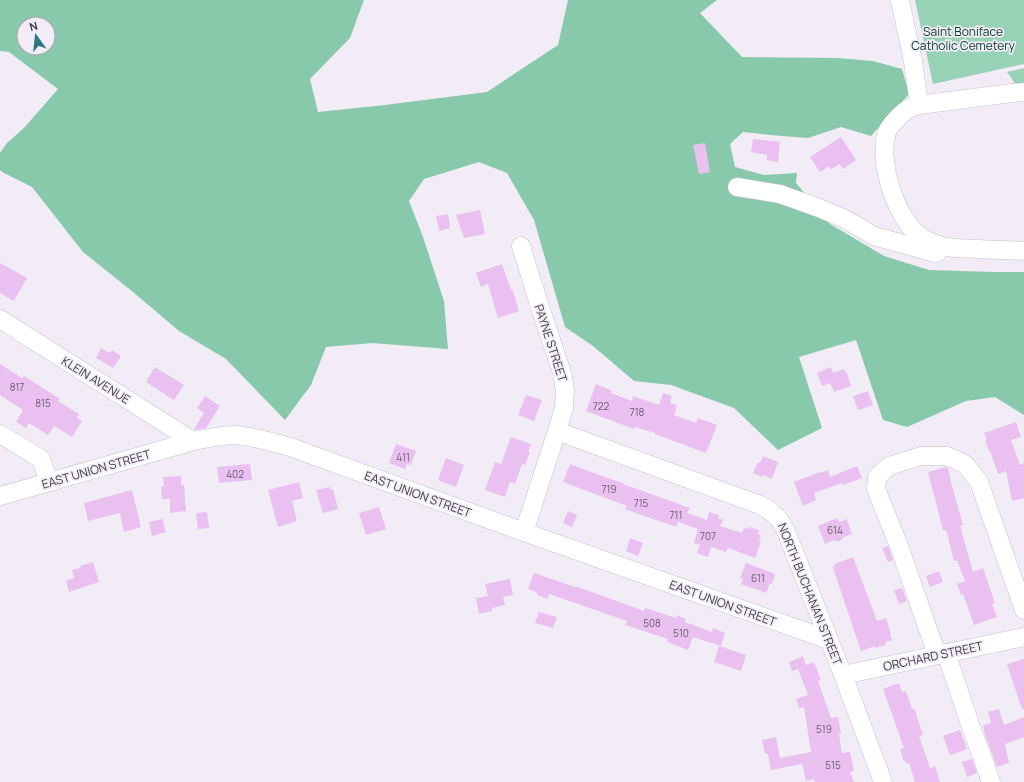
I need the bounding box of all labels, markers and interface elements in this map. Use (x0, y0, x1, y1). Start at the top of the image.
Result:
north arrow (16, 16, 56, 56)
text: N (28, 18, 39, 34)
park label: Saint Boniface Catholic Cemetery (911, 23, 1015, 54)
street label: PAYNE STREET (530, 302, 572, 385)
street label: KLEIN AVENUE (58, 352, 134, 408)
house number: 817 (10, 380, 24, 394)
house number: 815 (35, 396, 51, 410)
house number: 722 (593, 399, 610, 413)
house number: 718 (630, 405, 645, 419)
street label: EAST UNION STREET (40, 445, 153, 493)
house number: 411 (396, 450, 410, 464)
house number: 402 (226, 467, 244, 481)
street label: EAST UNION STREET (362, 467, 475, 522)
house number: 719 (601, 482, 617, 496)
house number: 715 (634, 496, 649, 510)
house number: 711 (670, 508, 682, 522)
street label: NORTH BUCHANAN STREET (774, 520, 847, 668)
house number: 614 (827, 523, 843, 537)
house number: 707 (700, 529, 716, 543)
house number: 611 (751, 571, 765, 585)
street label: EAST UNION STREET (667, 576, 780, 631)
house number: 508 (643, 616, 661, 630)
house number: 510 (673, 626, 689, 640)
street label: ORCHARD STREET (882, 637, 985, 675)
house number: 519 (816, 722, 832, 736)
house number: 515 (825, 758, 841, 772)

